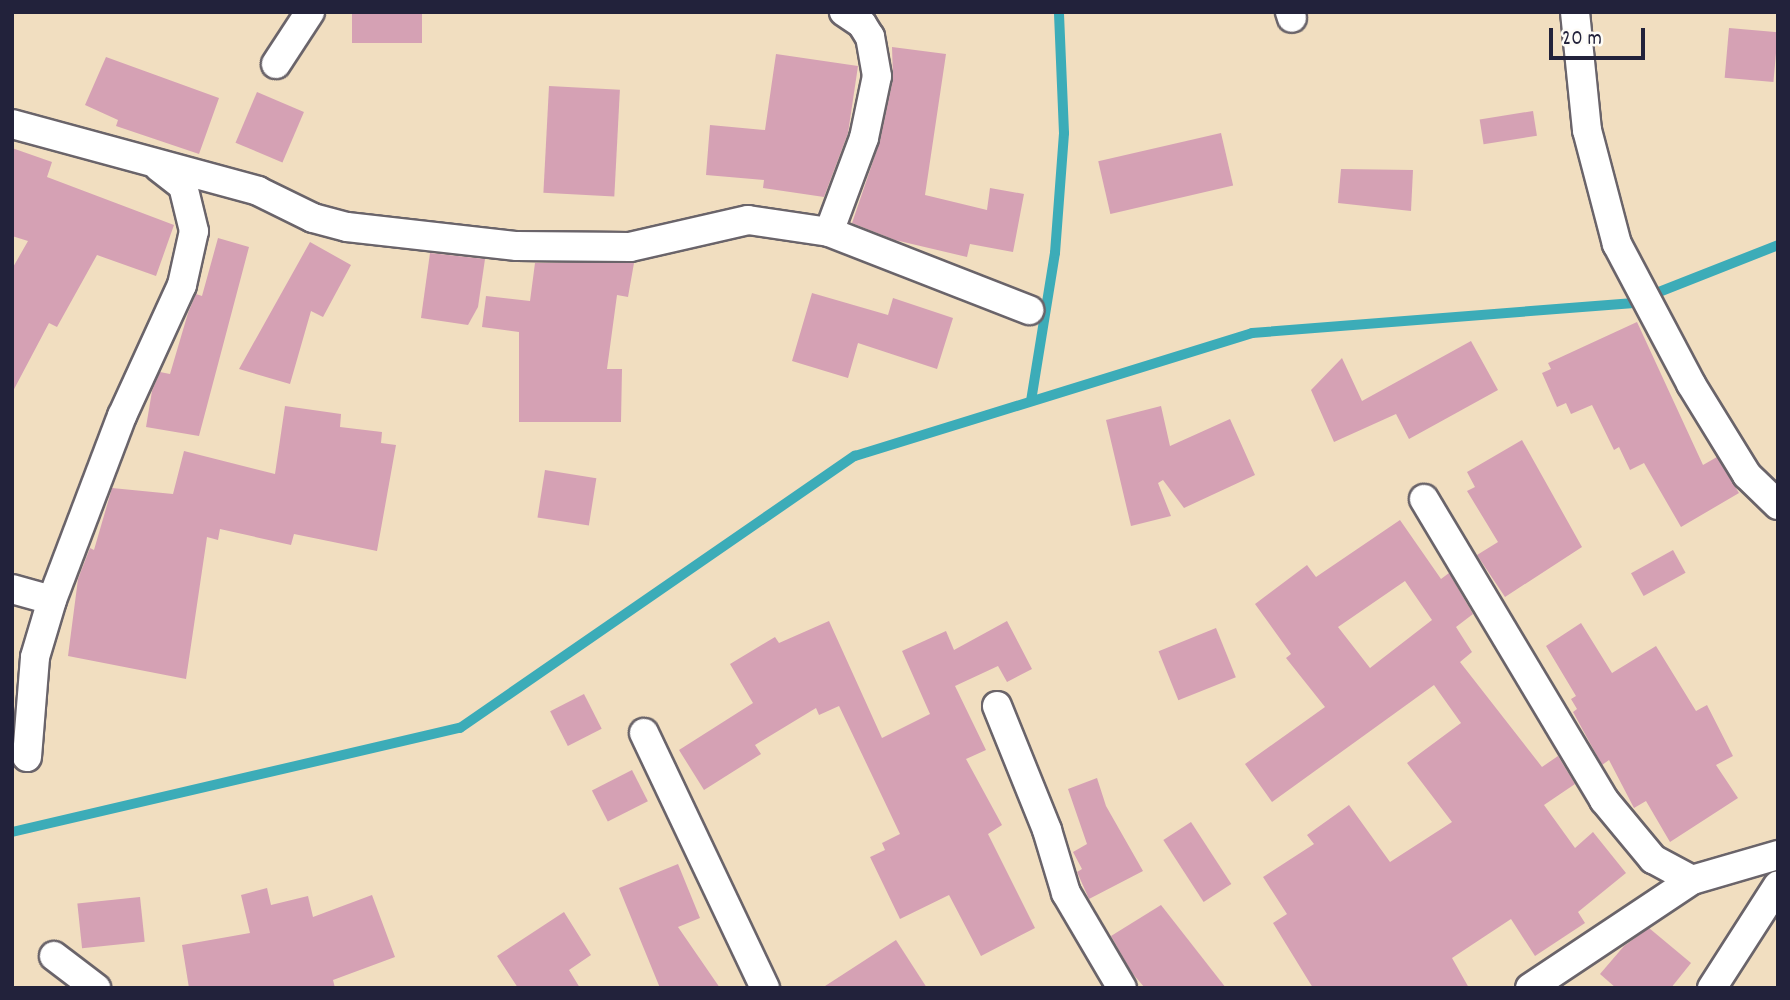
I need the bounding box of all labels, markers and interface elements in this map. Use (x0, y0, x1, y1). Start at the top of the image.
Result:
scale bar (1552, 14, 1648, 58)
text: 20 m (1562, 25, 1602, 55)

